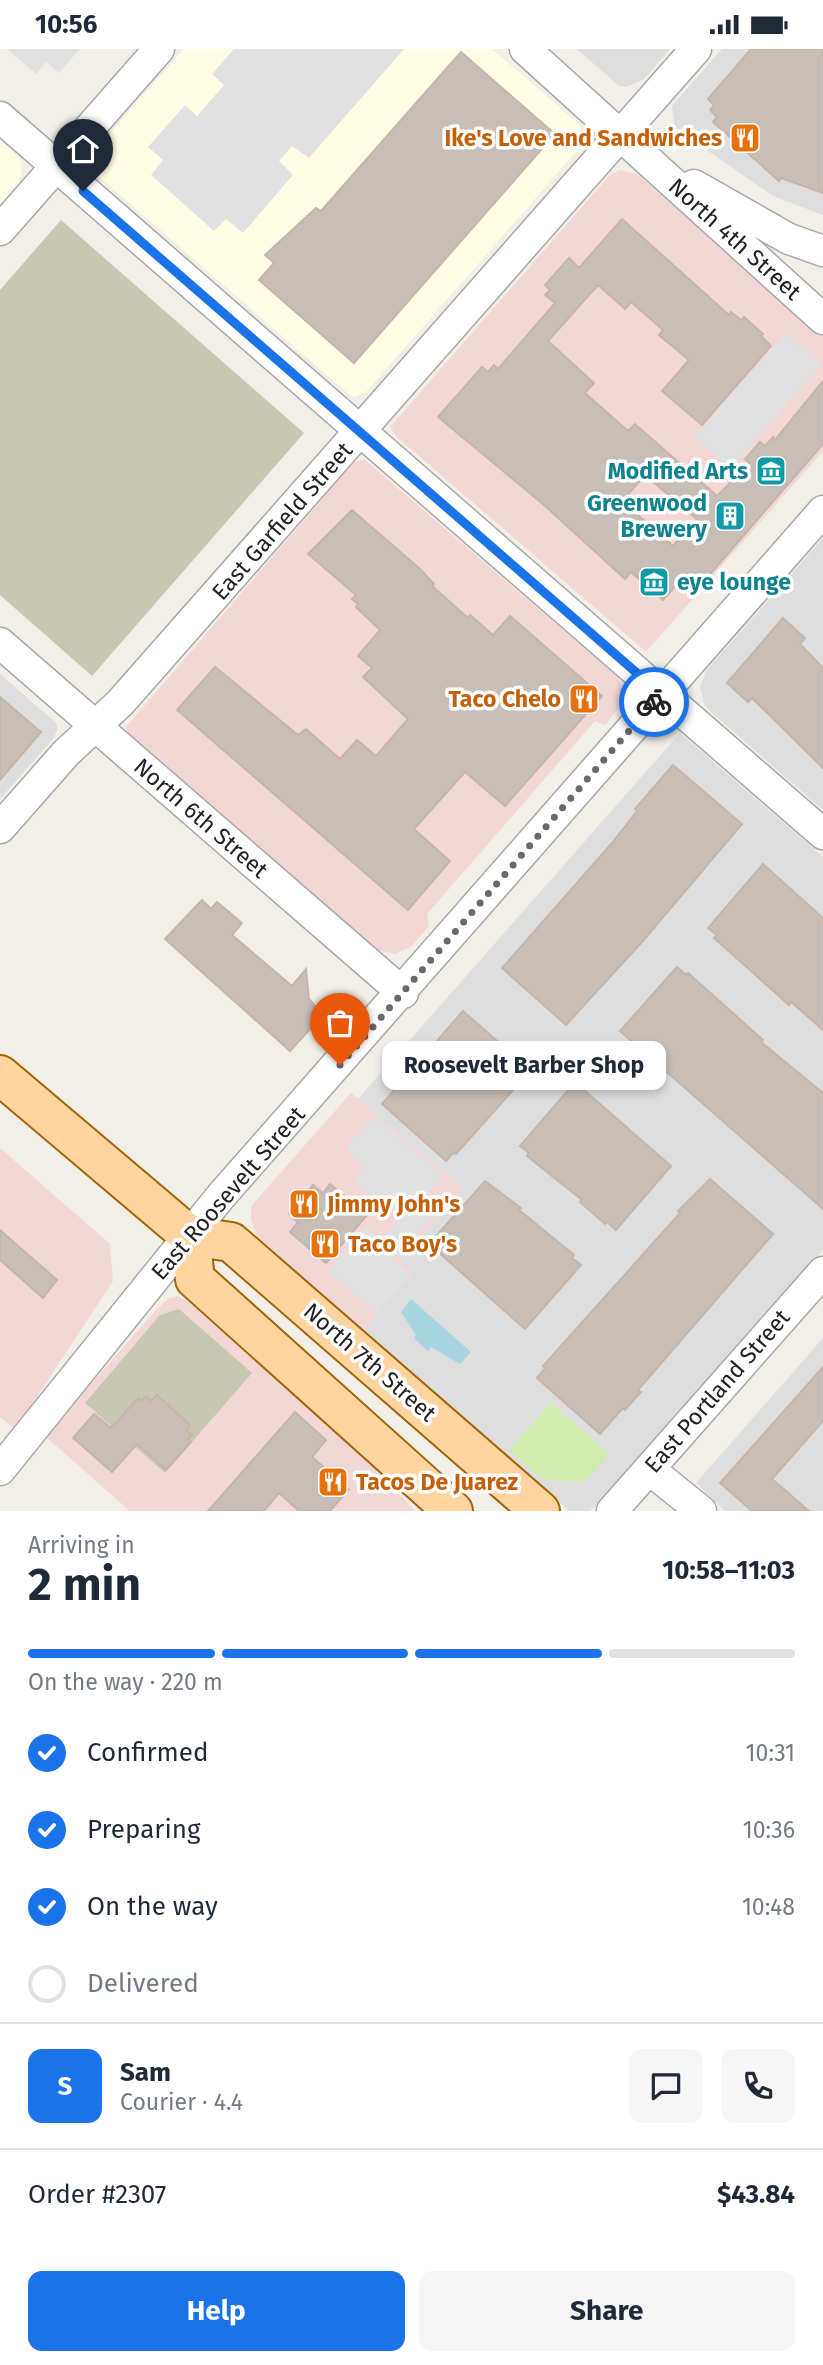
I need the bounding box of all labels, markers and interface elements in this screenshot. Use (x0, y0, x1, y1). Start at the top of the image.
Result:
text: 10:56 (35, 9, 97, 40)
pin (53, 119, 113, 191)
restaurant icon: Ike's Love and Sandwiches (728, 121, 762, 155)
place label: Ike's Love and Sandwiches (445, 124, 722, 152)
icon: home (64, 130, 102, 168)
street label: North 4th Street (663, 172, 807, 306)
street label: East Garfield Street (206, 436, 359, 606)
museum icon: Modified Arts (754, 454, 788, 488)
place label: Modified Arts (608, 457, 748, 485)
place label: Greenwood Brewery (587, 489, 708, 543)
building icon: Greenwood Brewery (713, 499, 747, 533)
museum icon: eye lounge (637, 565, 671, 599)
place label: eye lounge (677, 568, 791, 596)
courier (619, 667, 689, 737)
restaurant icon: Taco Chelo (567, 682, 601, 716)
icon: bike (635, 683, 673, 721)
place label: Taco Chelo (449, 685, 561, 713)
street label: North 6th Street (128, 752, 274, 884)
pin (310, 993, 370, 1065)
icon: bag (321, 1004, 359, 1042)
callout: Roosevelt Barber Shop (382, 1041, 666, 1089)
text: Roosevelt Barber Shop (404, 1051, 644, 1079)
street label: East Roosevelt Street (145, 1100, 311, 1285)
restaurant icon: Jimmy John's (287, 1187, 321, 1221)
place label: Jimmy John's (326, 1190, 460, 1218)
restaurant icon: Taco Boy's (308, 1227, 342, 1261)
place label: Taco Boy's (348, 1230, 457, 1258)
street label: North 7th Street (298, 1297, 442, 1428)
street label: East Portland Street (638, 1303, 796, 1478)
restaurant icon: Tacos De Juarez (316, 1465, 350, 1499)
place label: Tacos De Juarez (356, 1468, 519, 1496)
text: Arriving in (28, 1531, 135, 1559)
text: 10:58–11:03 (662, 1555, 795, 1586)
text: 2 min (28, 1557, 141, 1612)
text: On the way · 220 m (28, 1668, 223, 1696)
icon: check (28, 1734, 66, 1772)
text: Confirmed (87, 1737, 208, 1768)
text: 10:31 (746, 1739, 795, 1767)
icon: check (28, 1811, 66, 1849)
text: Preparing (87, 1814, 200, 1845)
text: 10:36 (743, 1816, 795, 1844)
icon: check (28, 1888, 66, 1926)
text: On the way (87, 1891, 218, 1922)
text: 10:48 (742, 1893, 795, 1921)
text: Delivered (87, 1968, 199, 1999)
button: chat (629, 2049, 703, 2123)
button: phone (721, 2049, 795, 2123)
text: Sam (120, 2057, 171, 2088)
text: S (58, 2071, 72, 2102)
text: Courier · 4.4 (120, 2088, 243, 2116)
text: Order #2307 (28, 2179, 166, 2210)
text: $43.84 (717, 2179, 795, 2210)
button: Help (28, 2271, 405, 2351)
button: Share (419, 2271, 795, 2351)

